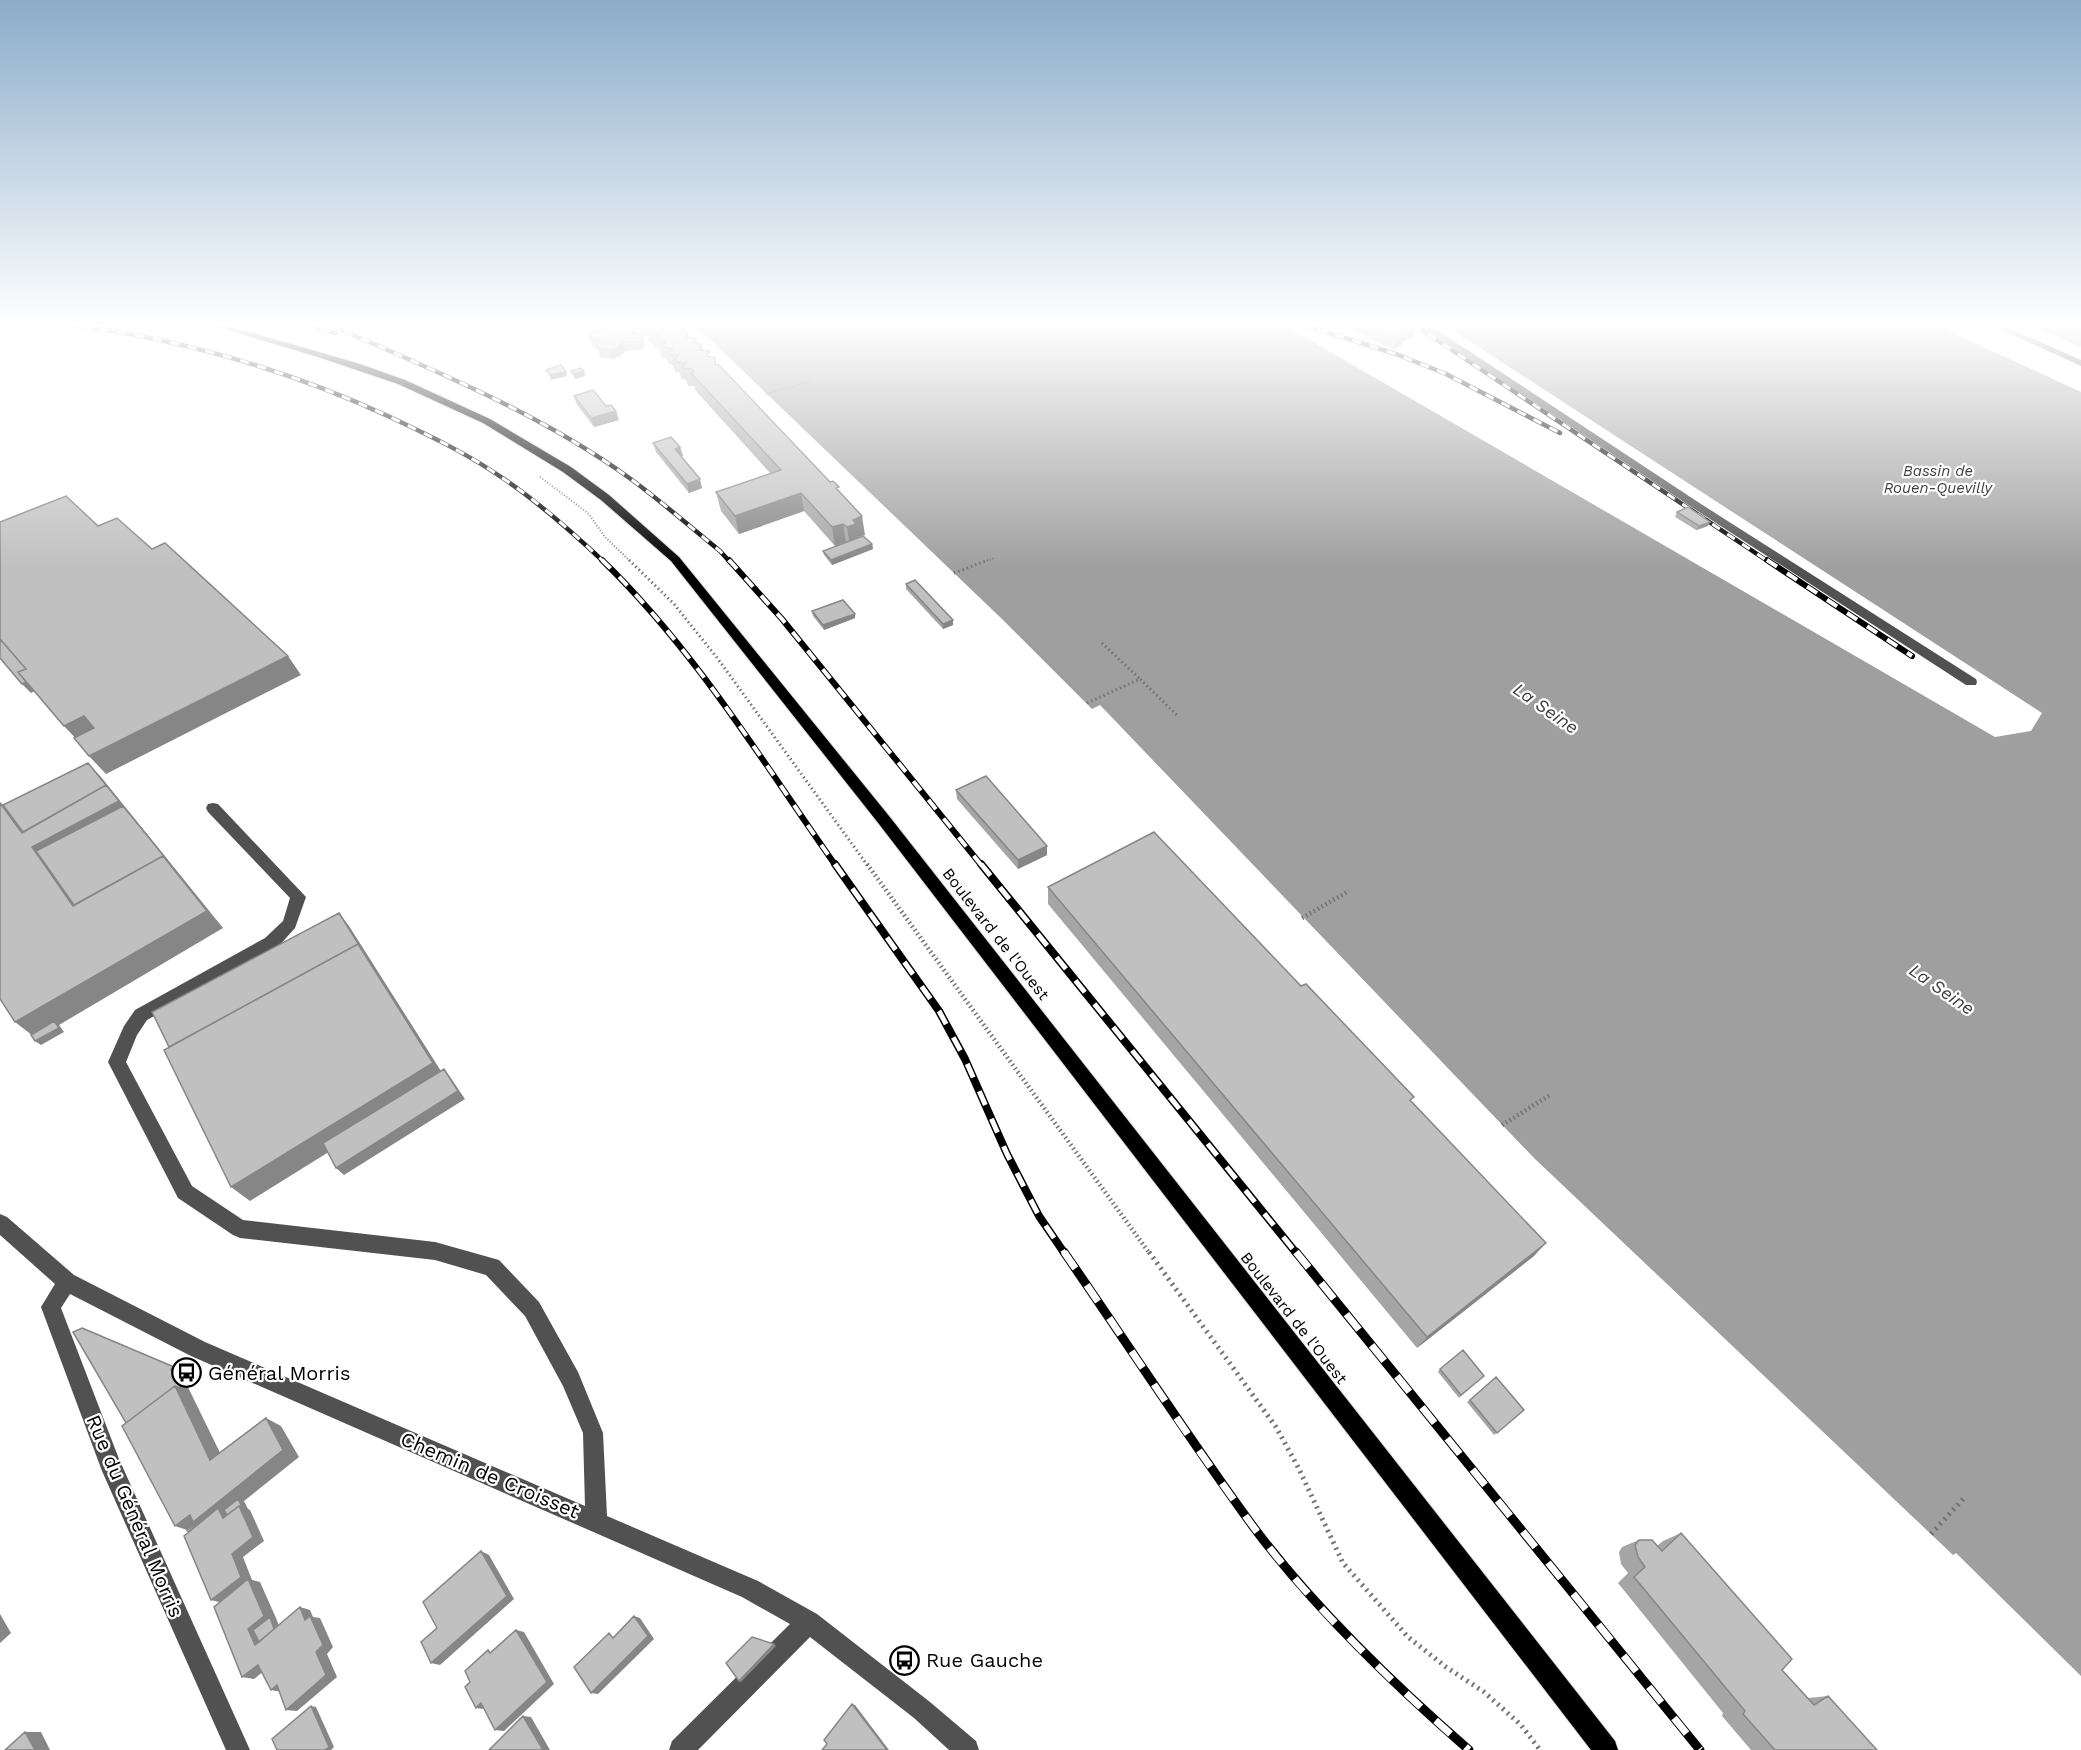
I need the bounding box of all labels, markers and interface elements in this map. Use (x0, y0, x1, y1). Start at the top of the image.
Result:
water label: Bassin de Rouen-Quevilly (1884, 462, 1994, 497)
water label: La Seine (1509, 678, 1583, 738)
street label: Boulevard de l'Ouest (939, 864, 1054, 1004)
water label: La Seine (1905, 959, 1979, 1019)
street label: Boulevard de l'Ouest (1237, 1248, 1352, 1388)
bus stop icon: Général Morris (171, 1357, 203, 1389)
place label: Général Morris (208, 1361, 350, 1385)
street label: Rue du Général Morris (81, 1411, 189, 1621)
street label: Chemin de Croisset (397, 1427, 583, 1524)
bus stop icon: Rue Gauche (889, 1644, 921, 1676)
place label: Rue Gauche (926, 1648, 1043, 1672)

